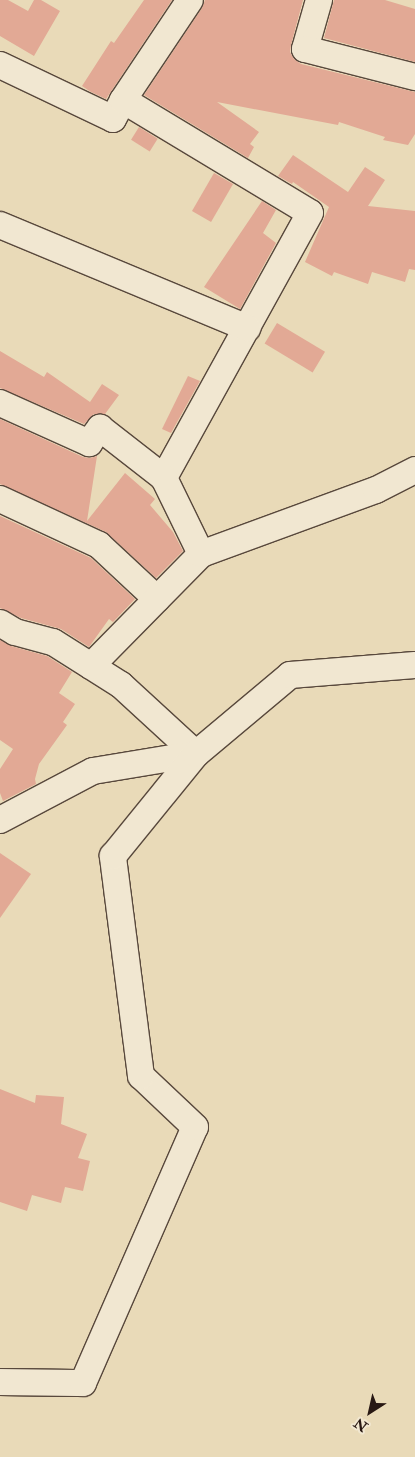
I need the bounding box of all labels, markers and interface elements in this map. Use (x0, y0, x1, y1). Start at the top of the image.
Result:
north arrow (345, 1387, 395, 1437)
text: N (351, 1414, 371, 1435)

